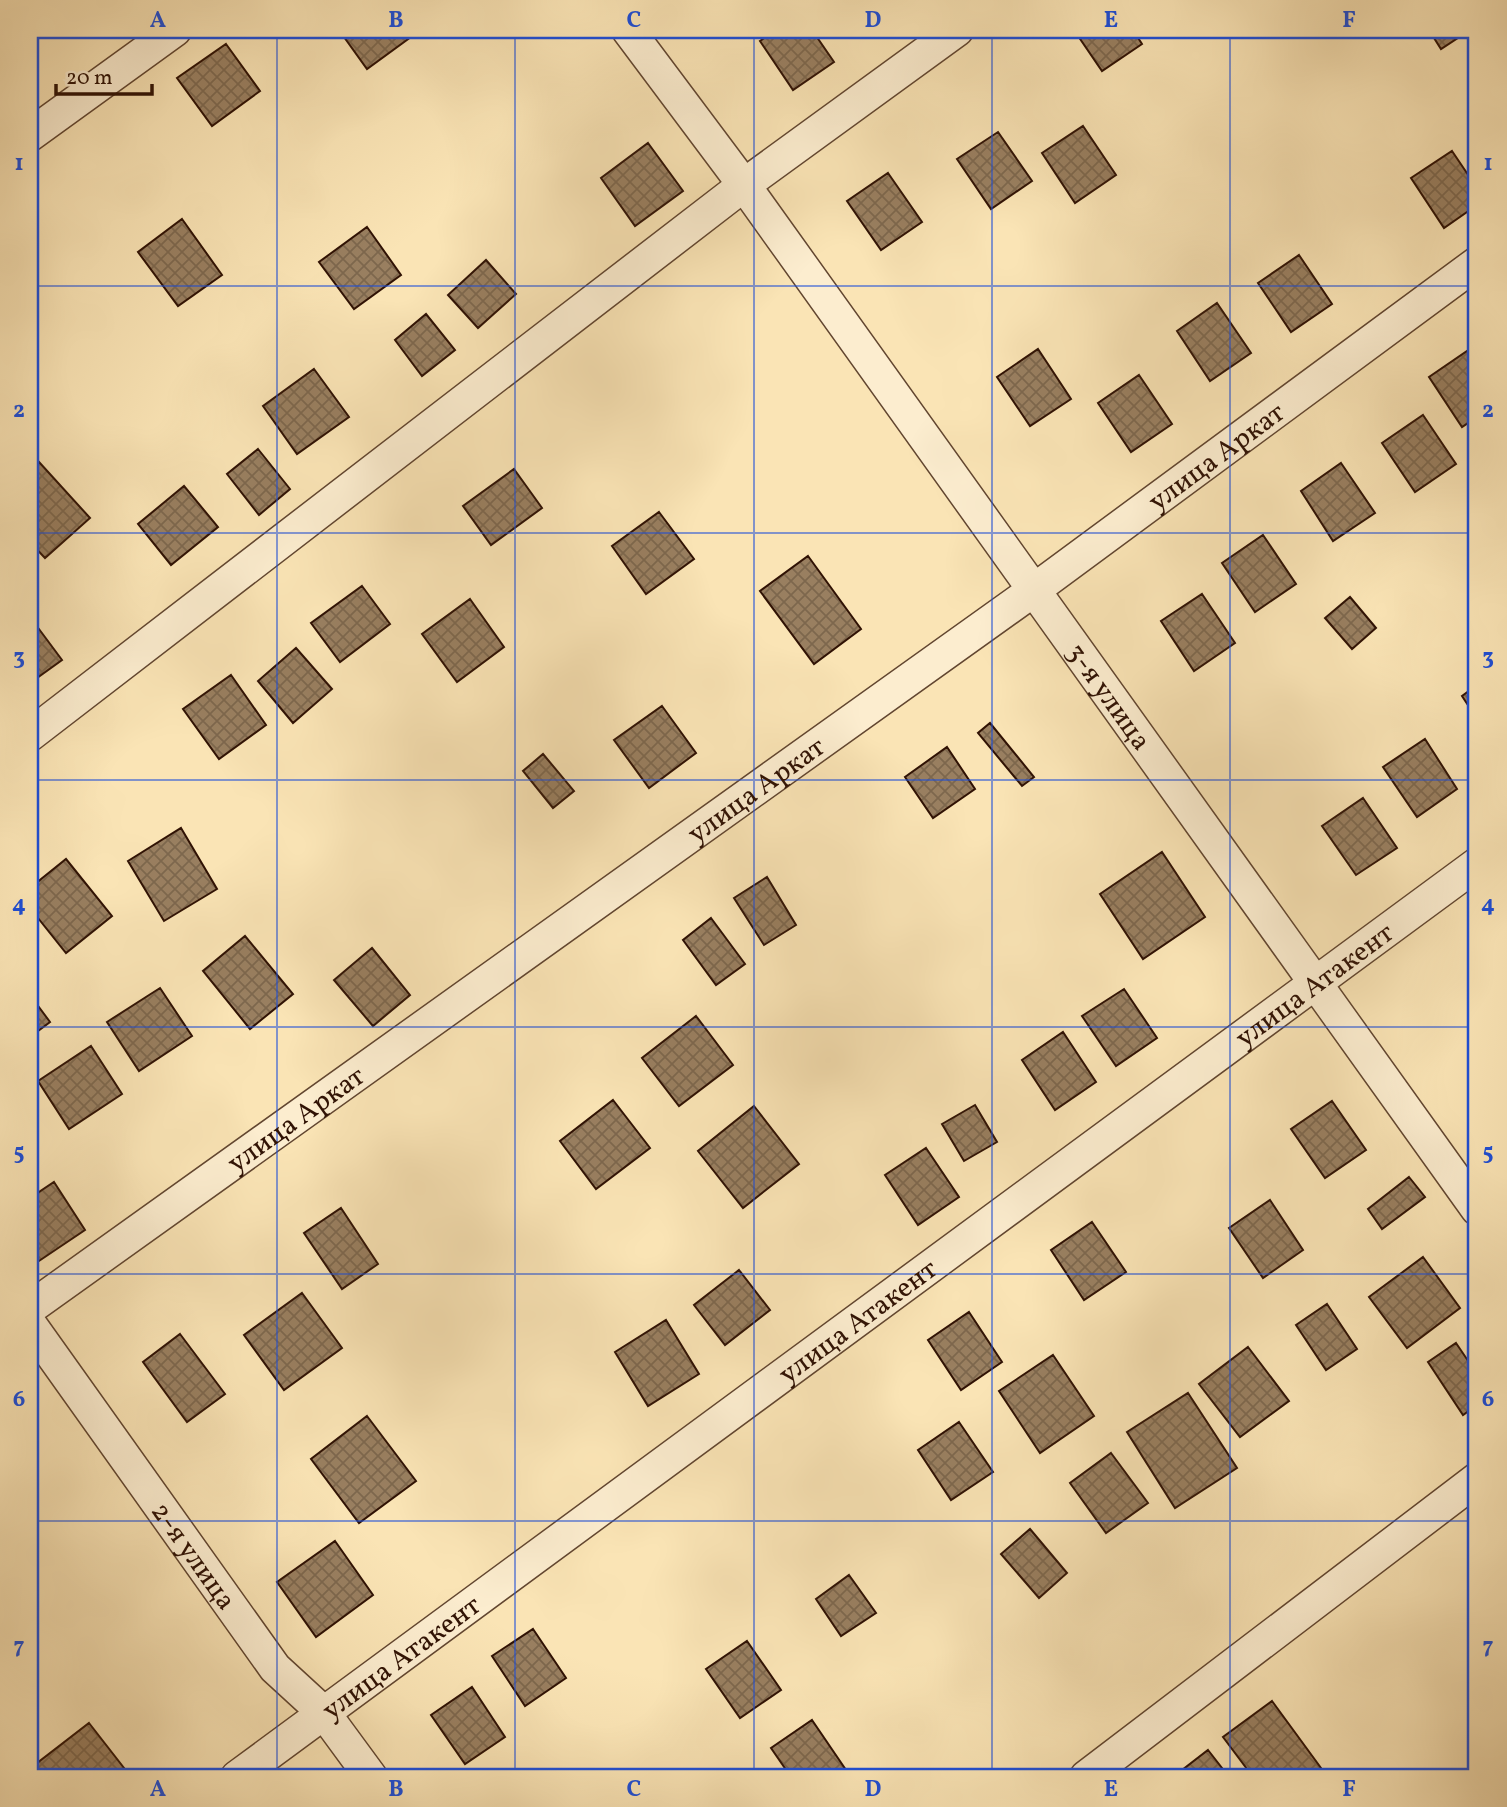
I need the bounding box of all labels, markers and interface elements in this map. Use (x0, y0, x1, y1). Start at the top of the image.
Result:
text: A (150, 5, 166, 37)
text: B (388, 5, 404, 37)
text: C (627, 5, 641, 37)
text: D (865, 5, 882, 37)
text: E (1104, 5, 1118, 37)
text: F (1342, 5, 1356, 37)
scale bar (56, 52, 152, 96)
text: 20 m (66, 64, 112, 93)
text: 1 (14, 148, 24, 180)
text: 1 (1483, 148, 1493, 180)
street label: улица Аркат (1141, 394, 1293, 521)
text: 2 (13, 395, 25, 427)
text: 2 (1482, 395, 1494, 427)
street label: 3-я улица (1056, 636, 1160, 759)
text: 3 (13, 642, 25, 674)
text: 3 (1482, 642, 1494, 674)
street label: улица Аркат (680, 728, 834, 854)
text: 4 (12, 889, 26, 921)
text: 4 (1481, 889, 1495, 921)
street label: улица Атакент (1228, 915, 1403, 1058)
street label: улица Аркат (220, 1058, 373, 1183)
text: 5 (13, 1137, 25, 1169)
text: 5 (1482, 1137, 1494, 1169)
street label: улица Атакент (771, 1251, 946, 1394)
text: 6 (13, 1384, 25, 1416)
text: 6 (1482, 1384, 1494, 1416)
street label: 2-я улица (141, 1495, 245, 1619)
street label: улица Атакент (314, 1587, 489, 1730)
text: 7 (14, 1631, 25, 1663)
text: 7 (1483, 1631, 1494, 1663)
text: A (150, 1774, 166, 1806)
text: B (388, 1774, 404, 1806)
text: C (627, 1774, 641, 1806)
text: D (865, 1774, 882, 1806)
text: E (1104, 1774, 1118, 1806)
text: F (1342, 1774, 1356, 1806)

